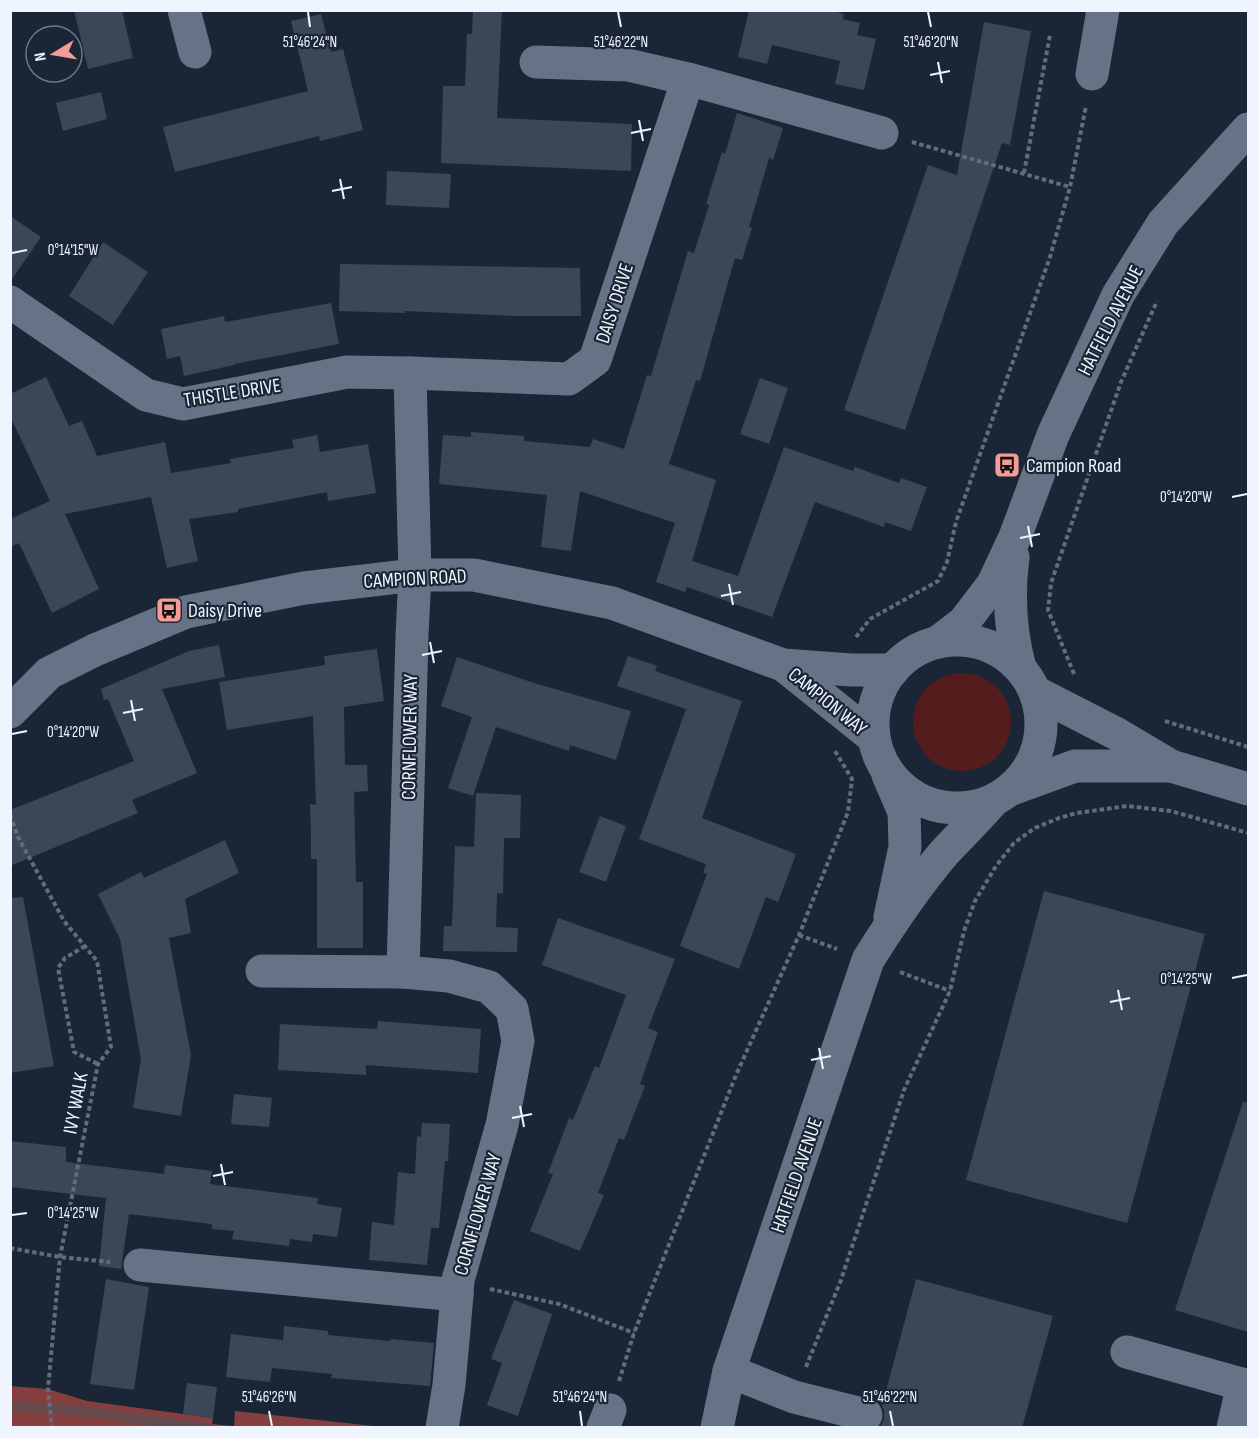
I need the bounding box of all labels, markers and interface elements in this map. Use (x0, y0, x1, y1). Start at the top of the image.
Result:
north arrow (24, 24, 84, 84)
text: 51°46'24"N (283, 33, 337, 52)
text: 51°46'22"N (594, 33, 648, 52)
text: 51°46'20"N (904, 33, 958, 52)
text: N (31, 51, 51, 63)
text: 0°14'15"W (48, 241, 98, 260)
street label: DAISY DRIVE (591, 260, 639, 346)
street label: HATFIELD AVENUE (1073, 261, 1149, 379)
street label: THISTLE DRIVE (182, 373, 282, 413)
bus stop icon: Campion Road (992, 450, 1022, 480)
place label: Campion Road (1026, 454, 1121, 478)
text: 0°14'20"W (1160, 488, 1212, 507)
street label: CAMPION ROAD (363, 564, 467, 594)
bus stop icon: Daisy Drive (154, 595, 184, 625)
place label: Daisy Drive (188, 599, 262, 623)
street label: CAMPION WAY (783, 663, 872, 741)
street label: CORNFLOWER WAY (397, 673, 423, 800)
text: 0°14'20"W (47, 723, 99, 742)
text: 0°14'25"W (1160, 970, 1212, 989)
street label: IVY WALK (58, 1070, 94, 1136)
street label: HATFIELD AVENUE (766, 1115, 828, 1236)
street label: CORNFLOWER WAY (449, 1150, 507, 1278)
text: 0°14'25"W (47, 1204, 99, 1223)
text: 51°46'26"N (242, 1388, 296, 1407)
text: 51°46'24"N (553, 1388, 607, 1407)
text: 51°46'22"N (863, 1388, 917, 1407)

